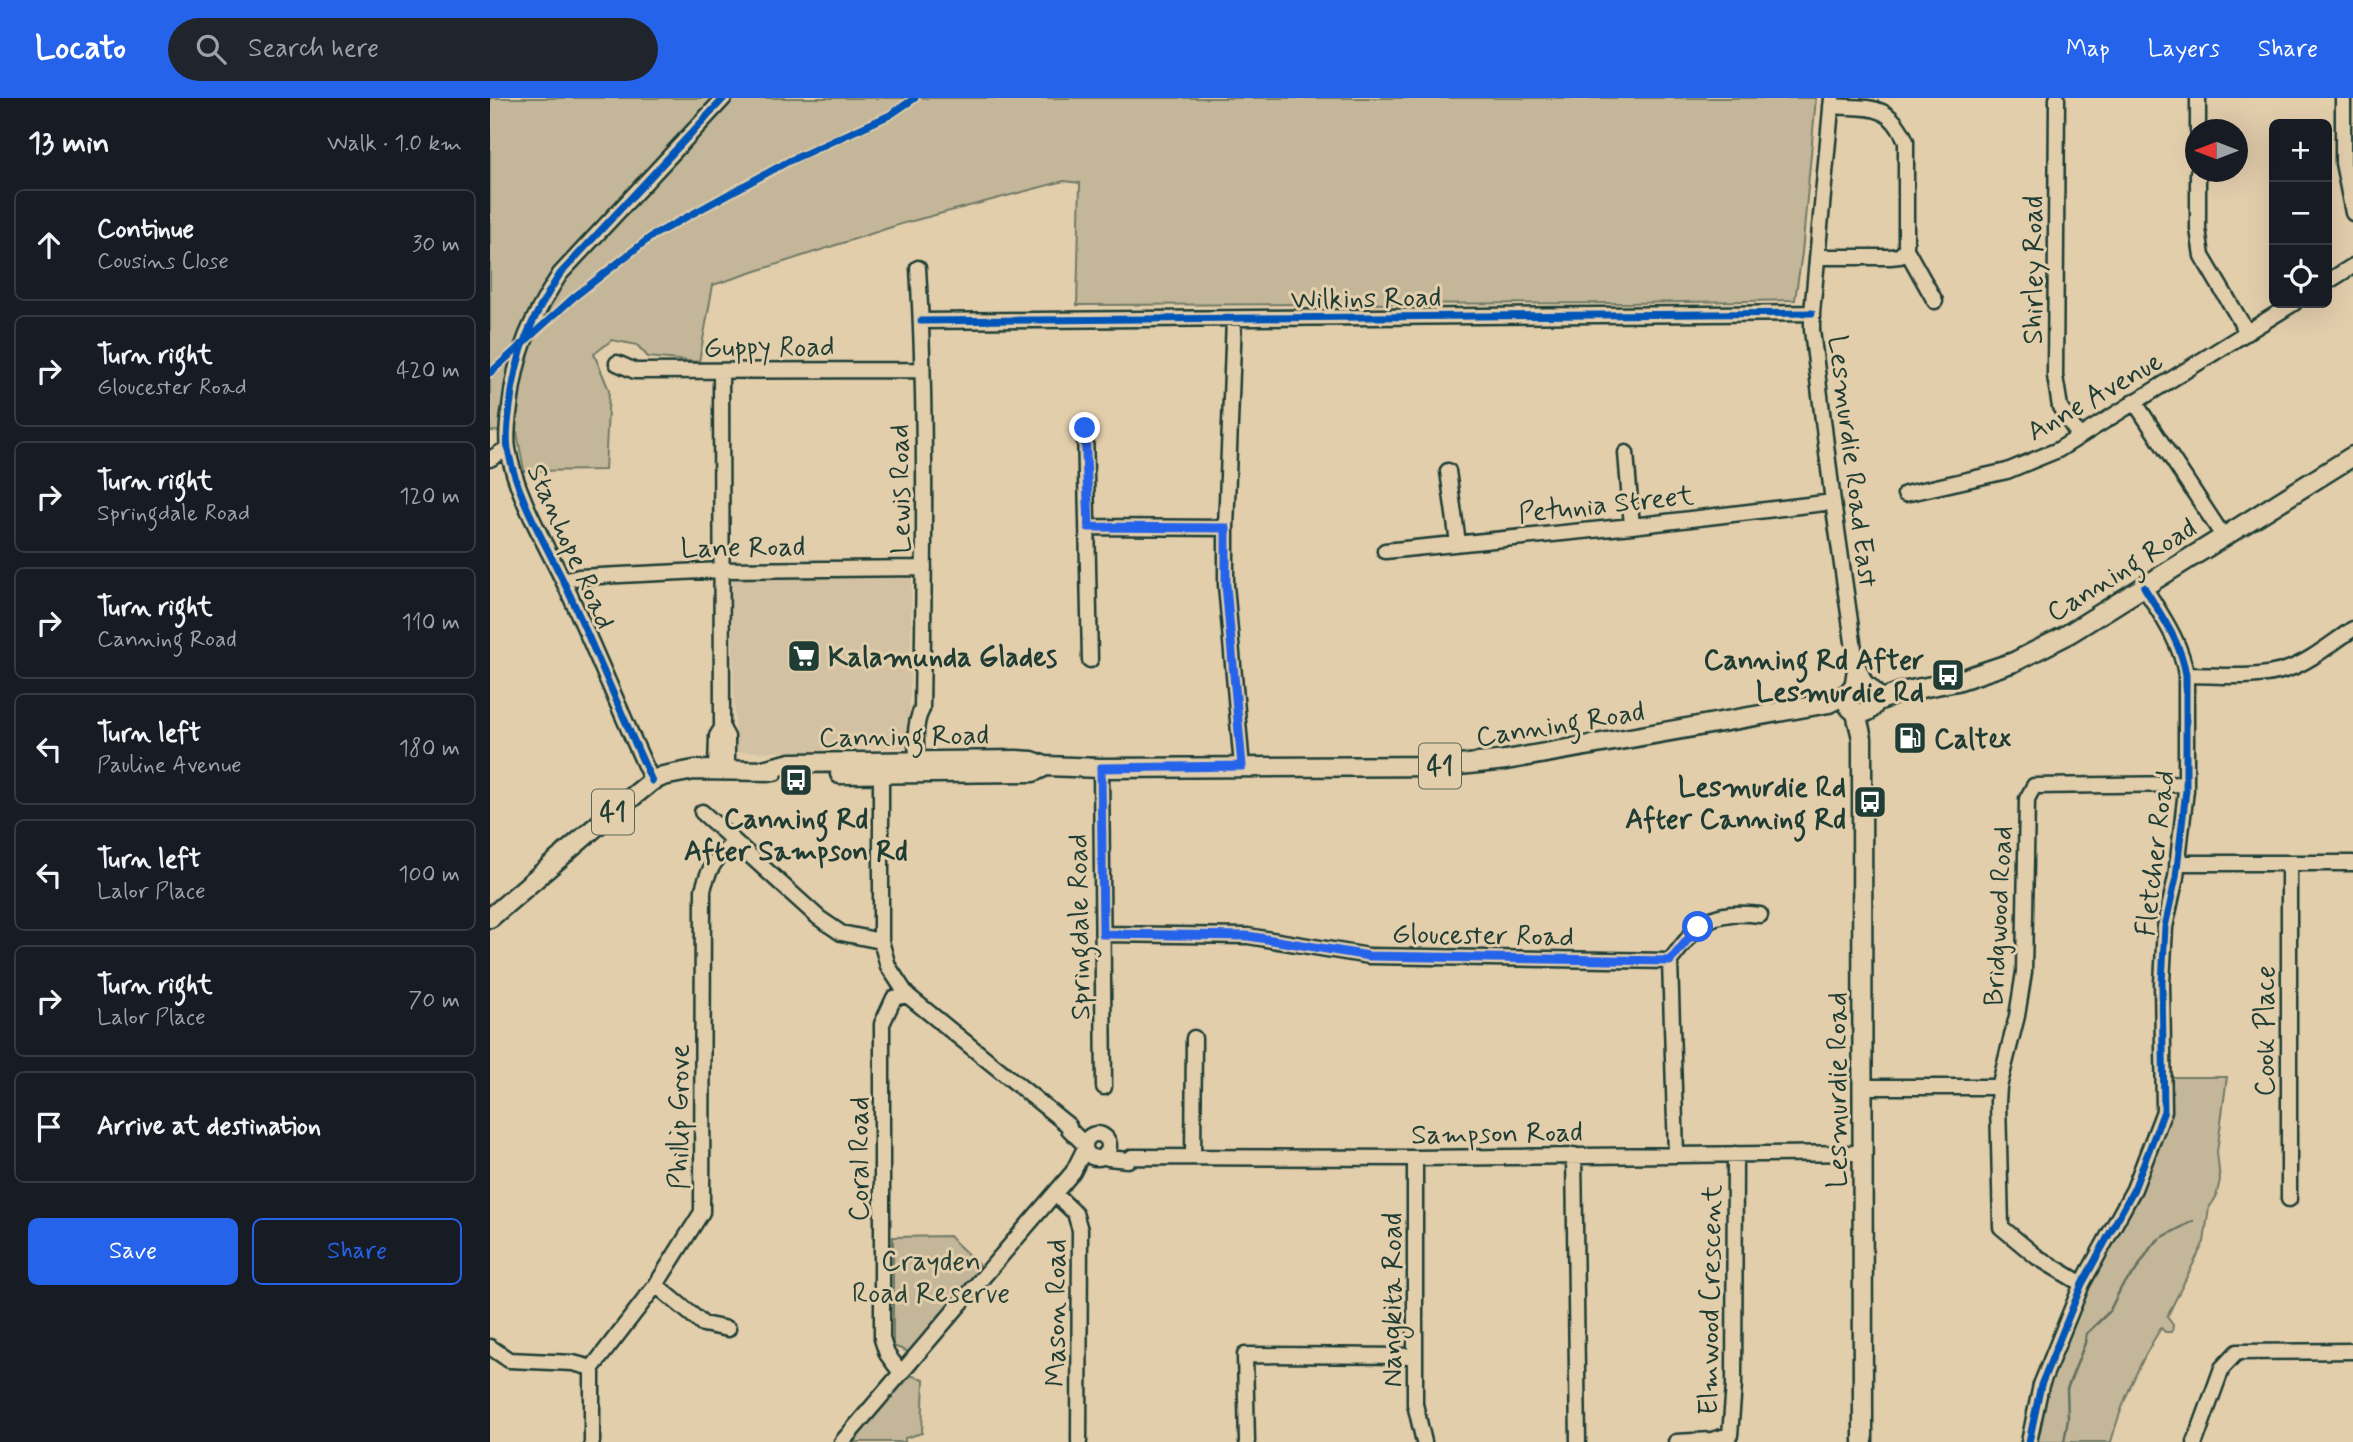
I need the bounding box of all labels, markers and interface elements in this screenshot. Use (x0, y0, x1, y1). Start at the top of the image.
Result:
search box (168, 18, 658, 81)
text: Locato (35, 27, 126, 71)
icon: search (192, 30, 230, 68)
text: Search here (248, 32, 379, 66)
text: Map (2066, 34, 2110, 65)
text: Layers (2148, 34, 2220, 65)
text: Share (2258, 34, 2318, 65)
north arrow (2185, 119, 2248, 182)
map controls (2269, 119, 2332, 308)
button: + (2269, 119, 2332, 182)
text: 13 min (28, 124, 110, 163)
text: Walk · 1.0 km (327, 129, 462, 159)
button: − (2269, 182, 2332, 245)
street label: Shirley Road (2016, 195, 2053, 345)
text: Continue (97, 213, 194, 247)
icon: ahead (30, 226, 68, 264)
text: 30 m (412, 230, 460, 260)
button: locate (2269, 245, 2332, 308)
text: Cousins Close (97, 247, 229, 277)
street label: Wilkins Road (1290, 280, 1442, 319)
street label: Guppy Road (703, 330, 835, 367)
street label: Lesmurdie Road East (1818, 333, 1885, 590)
text: Turn right (97, 339, 213, 373)
street label: Anne Avenue (2020, 343, 2170, 451)
icon: right (30, 352, 68, 390)
text: 420 m (396, 356, 460, 386)
text: Gloucester Road (97, 373, 247, 403)
route end (1069, 412, 1100, 443)
street label: Lewis Road (882, 424, 921, 554)
street label: Stanhope Road (517, 458, 623, 636)
text: Turn right (97, 465, 213, 499)
icon: right (30, 478, 68, 516)
street label: Petunia Street (1517, 478, 1696, 533)
text: 120 m (399, 482, 460, 512)
text: Springdale Road (97, 499, 250, 529)
street label: Canning Road (2040, 510, 2206, 634)
street label: Lane Road (680, 529, 806, 568)
text: Turn right (97, 591, 213, 625)
icon: right (30, 604, 68, 642)
text: 110 m (401, 608, 460, 638)
text: Canning Road (97, 625, 237, 655)
supermarket icon: Kalamunda Glades (785, 637, 823, 675)
place label: Kalamunda Glades (828, 640, 1057, 677)
place label: Canning Rd After Lesmurdie Rd (1704, 643, 1924, 712)
bus stop icon: Canning Rd After Lesmurdie Rd (1929, 656, 1967, 694)
street label: Canning Road (1473, 694, 1648, 760)
text: Turn left (97, 717, 201, 751)
street label: Canning Road (819, 718, 990, 760)
fuel station icon: Caltex (1891, 719, 1929, 757)
place label: Caltex (1934, 722, 2011, 759)
icon: left (30, 730, 68, 768)
text: 180 m (399, 734, 460, 764)
road number: 41 (1419, 744, 1461, 788)
text: Pauline Avenue (97, 751, 242, 781)
bus stop icon: Canning Rd After Sampson Rd (777, 761, 815, 799)
street label: Fletcher Road (2128, 768, 2185, 938)
place label: Lesmurdie Rd After Canning Rd (1625, 770, 1846, 842)
bus stop icon: Lesmurdie Rd After Canning Rd (1851, 783, 1889, 821)
road number: 41 (592, 790, 634, 834)
place label: Canning Rd After Sampson Rd (684, 802, 908, 871)
street label: Bridgwood Road (1976, 825, 2023, 1007)
street label: Springdale Road (1060, 833, 1104, 1020)
text: Turn left (97, 843, 201, 877)
icon: left (30, 856, 68, 894)
text: 100 m (398, 860, 460, 890)
text: Lalor Place (97, 877, 206, 907)
route start (1682, 911, 1713, 942)
street label: Gloucester Road (1392, 916, 1574, 957)
street label: Cook Place (2248, 965, 2285, 1097)
text: Turn right (97, 969, 213, 1003)
icon: right (30, 982, 68, 1020)
text: 70 m (408, 986, 460, 1016)
street label: Lesmurdie Road (1820, 992, 1857, 1188)
text: Lalor Place (97, 1003, 206, 1033)
street label: Phillip Grove (662, 1044, 699, 1190)
street label: Coral Road (842, 1096, 879, 1222)
icon: arrive (30, 1108, 68, 1146)
text: Arrive at destination (97, 1110, 321, 1144)
street label: Sampson Road (1411, 1115, 1583, 1154)
street label: Elmwood Crescent (1691, 1184, 1732, 1416)
street label: Nangkita Road (1375, 1212, 1414, 1388)
button: Save (28, 1218, 238, 1285)
button: Share (252, 1218, 462, 1285)
street label: Mason Road (1039, 1239, 1076, 1387)
park label: Crayden Road Reserve (852, 1244, 1010, 1313)

